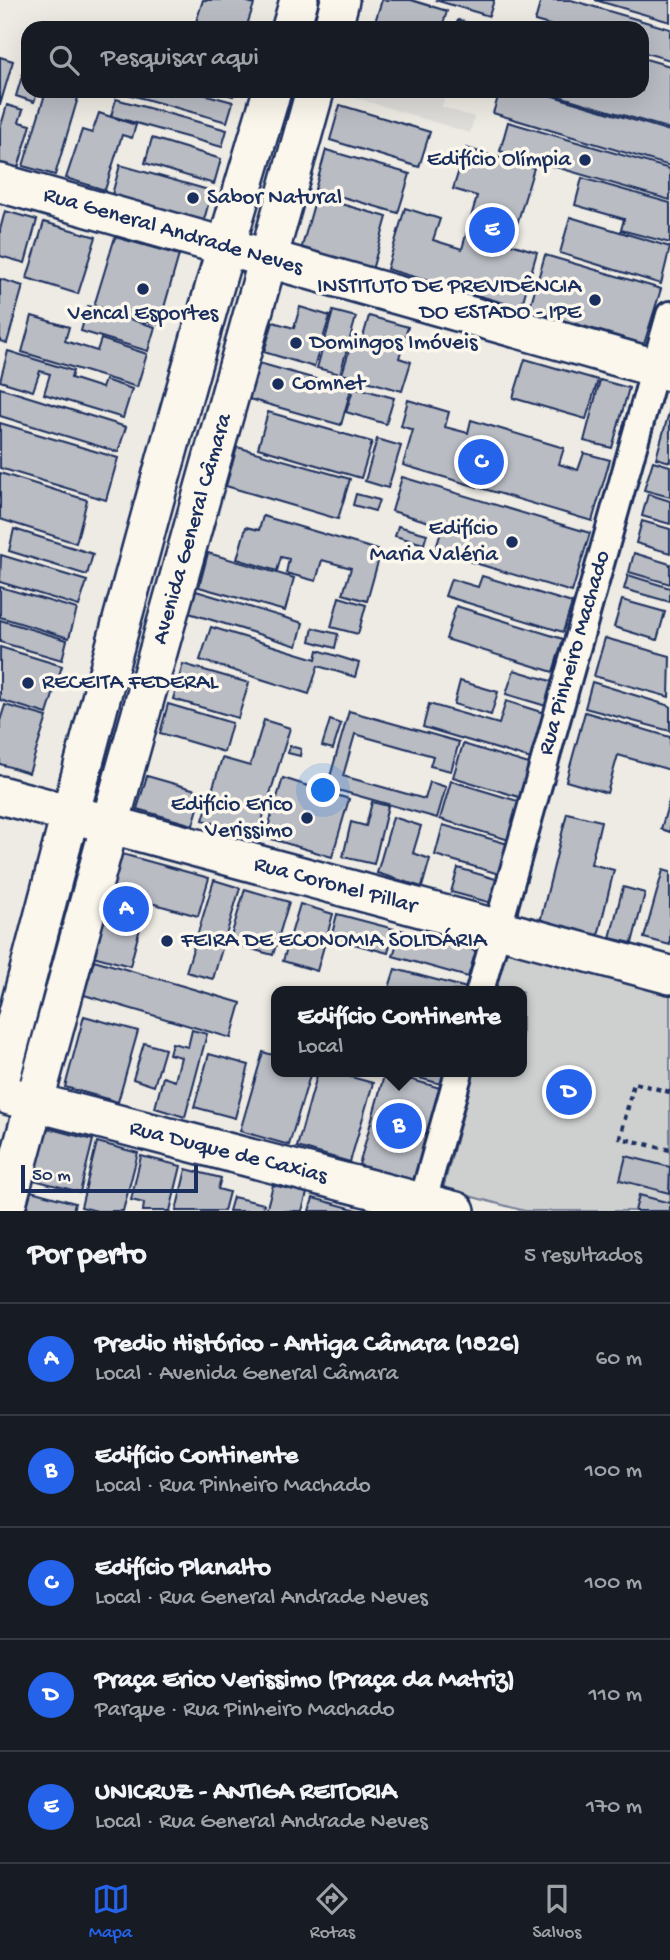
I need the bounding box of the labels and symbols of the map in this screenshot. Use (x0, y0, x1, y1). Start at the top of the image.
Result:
place label: Edifício Olímpia (427, 147, 572, 174)
marker: Edifício Olímpia (577, 152, 593, 168)
street label: Rua General Andrade Neves (40, 182, 306, 282)
place label: Sabor Natural (207, 185, 342, 212)
marker: Sabor Natural (185, 190, 201, 206)
pin: E (469, 204, 515, 256)
place label: INSTITUTO DE PREVIDÊNCIA DO ESTADO - IPE (317, 274, 583, 327)
marker: Vencal Esportes (135, 281, 151, 297)
marker: INSTITUTO DE PREVIDÊNCIA DO ESTADO - IPE (587, 292, 603, 308)
place label: Vencal Esportes (67, 301, 219, 328)
place label: Domingos Imóveis (308, 330, 478, 357)
marker: Domingos Imóveis (288, 335, 304, 351)
place label: Comnet (292, 371, 367, 398)
marker: Comnet (270, 376, 286, 392)
street label: Avenida General Câmara (147, 409, 239, 648)
pin: C (458, 436, 504, 488)
place label: Edifício Maria Valéria (370, 516, 499, 569)
marker: Edifício Maria Valéria (504, 534, 520, 550)
street label: Rua Pinheiro Machado (533, 548, 617, 758)
place label: RECEITA FEDERAL (42, 670, 220, 697)
marker: RECEITA FEDERAL (20, 675, 36, 691)
your location (306, 773, 340, 807)
place label: Edifício Erico Verissimo (171, 792, 293, 845)
marker: Edifício Erico Verissimo (299, 810, 315, 826)
street label: Rua Coronel Pillar (251, 851, 421, 921)
pin: A (103, 883, 149, 935)
place label: FEIRA DE ECONOMIA SOLIDÁRIA (180, 927, 488, 955)
marker: FEIRA DE ECONOMIA SOLIDÁRIA (159, 933, 175, 949)
pin: D (546, 1066, 592, 1118)
pin: B (376, 1100, 422, 1152)
street label: Rua Duque de Caxias (126, 1115, 330, 1191)
scale bar (21, 1162, 198, 1194)

